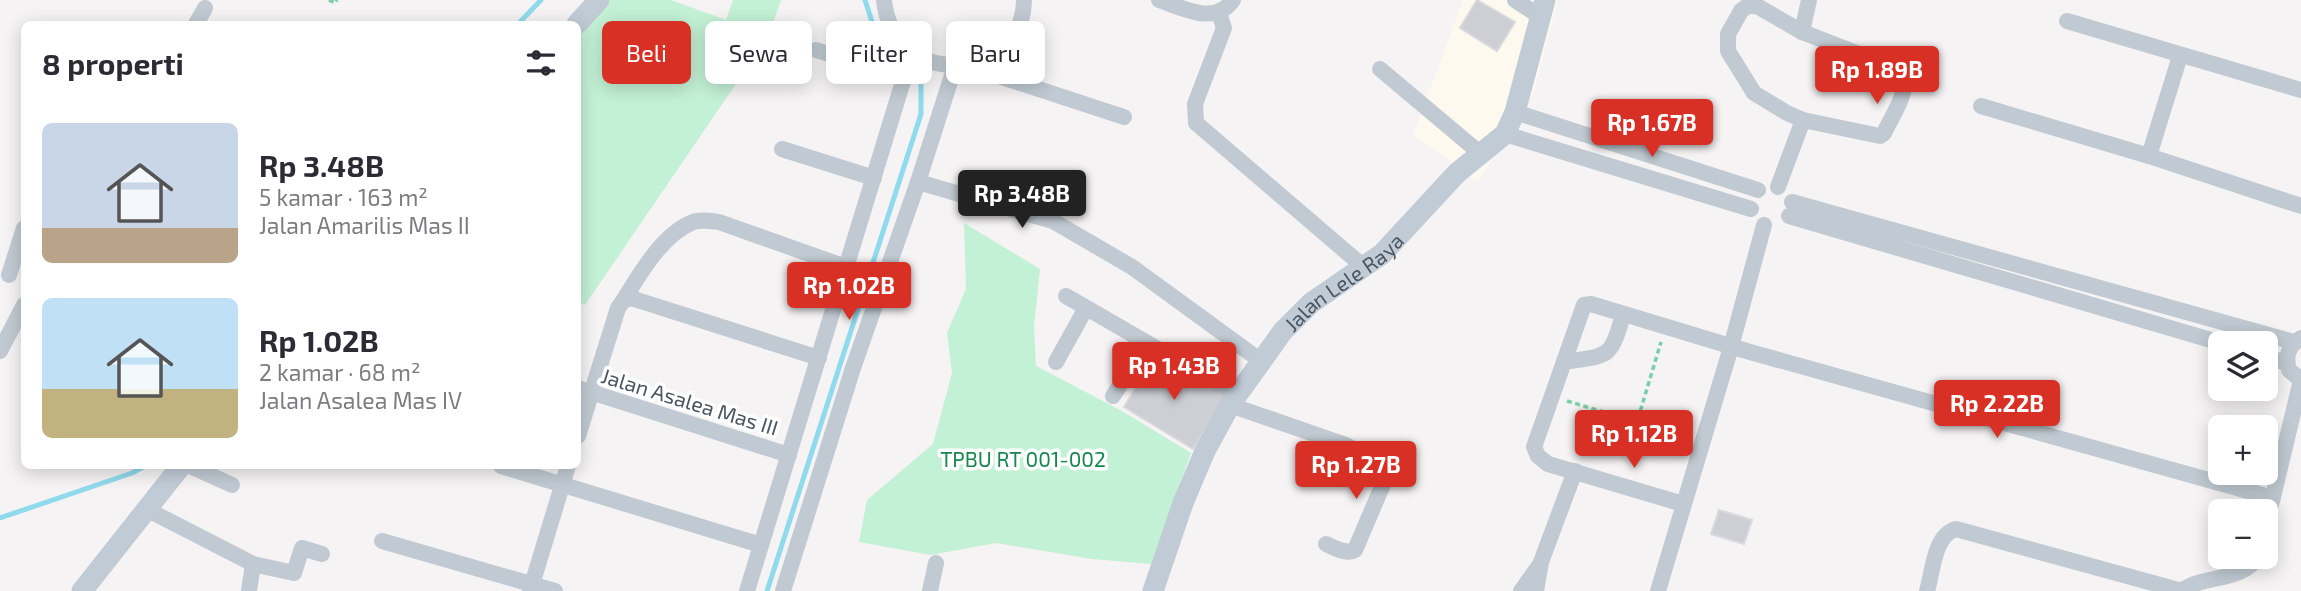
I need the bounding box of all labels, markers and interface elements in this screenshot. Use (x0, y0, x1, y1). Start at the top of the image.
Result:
chip: Beli (602, 21, 691, 84)
chip: Sewa (705, 21, 812, 84)
chip: Filter (826, 21, 932, 84)
chip: Baru (946, 21, 1045, 84)
icon: filters (522, 44, 560, 82)
text: 8 properti (42, 45, 184, 81)
pin: Rp 1.89B (1805, 46, 1949, 106)
text: Rp 1.89B (1831, 55, 1923, 83)
pin: Rp 1.67B (1580, 100, 1724, 159)
text: Rp 1.67B (1607, 108, 1697, 136)
text: Rp 3.48B (259, 147, 384, 183)
icon: home (98, 151, 182, 235)
pin: Rp 3.48B (950, 170, 1094, 230)
text: Rp 3.48B (974, 179, 1070, 207)
text: 5 kamar · 163 m² (259, 183, 428, 211)
text: Jalan Amarilis Mas II (259, 211, 470, 239)
street label: Jalan Lele Raya (1278, 227, 1408, 336)
pin: Rp 1.02B (777, 262, 921, 322)
text: Rp 1.02B (803, 271, 895, 299)
text: Rp 1.02B (259, 322, 379, 358)
icon: home (98, 326, 182, 410)
map controls (2208, 331, 2278, 569)
button: layers (2208, 331, 2278, 401)
pin: Rp 1.43B (1102, 342, 1246, 402)
text: Rp 1.43B (1128, 351, 1220, 379)
text: 2 kamar · 68 m² (259, 358, 421, 386)
street label: Jalan Asalea Mas III (599, 362, 781, 440)
pin: Rp 2.22B (1925, 380, 2069, 440)
text: Jalan Asalea Mas IV (259, 386, 462, 414)
text: Rp 2.22B (1950, 389, 2044, 417)
pin: Rp 1.12B (1562, 410, 1706, 470)
button: + (2208, 415, 2278, 485)
text: Rp 1.12B (1591, 419, 1677, 447)
pin: Rp 1.27B (1284, 442, 1428, 501)
park label: TPBU RT 001-002 (940, 446, 1106, 471)
text: Rp 1.27B (1311, 450, 1401, 478)
button: − (2208, 499, 2278, 569)

